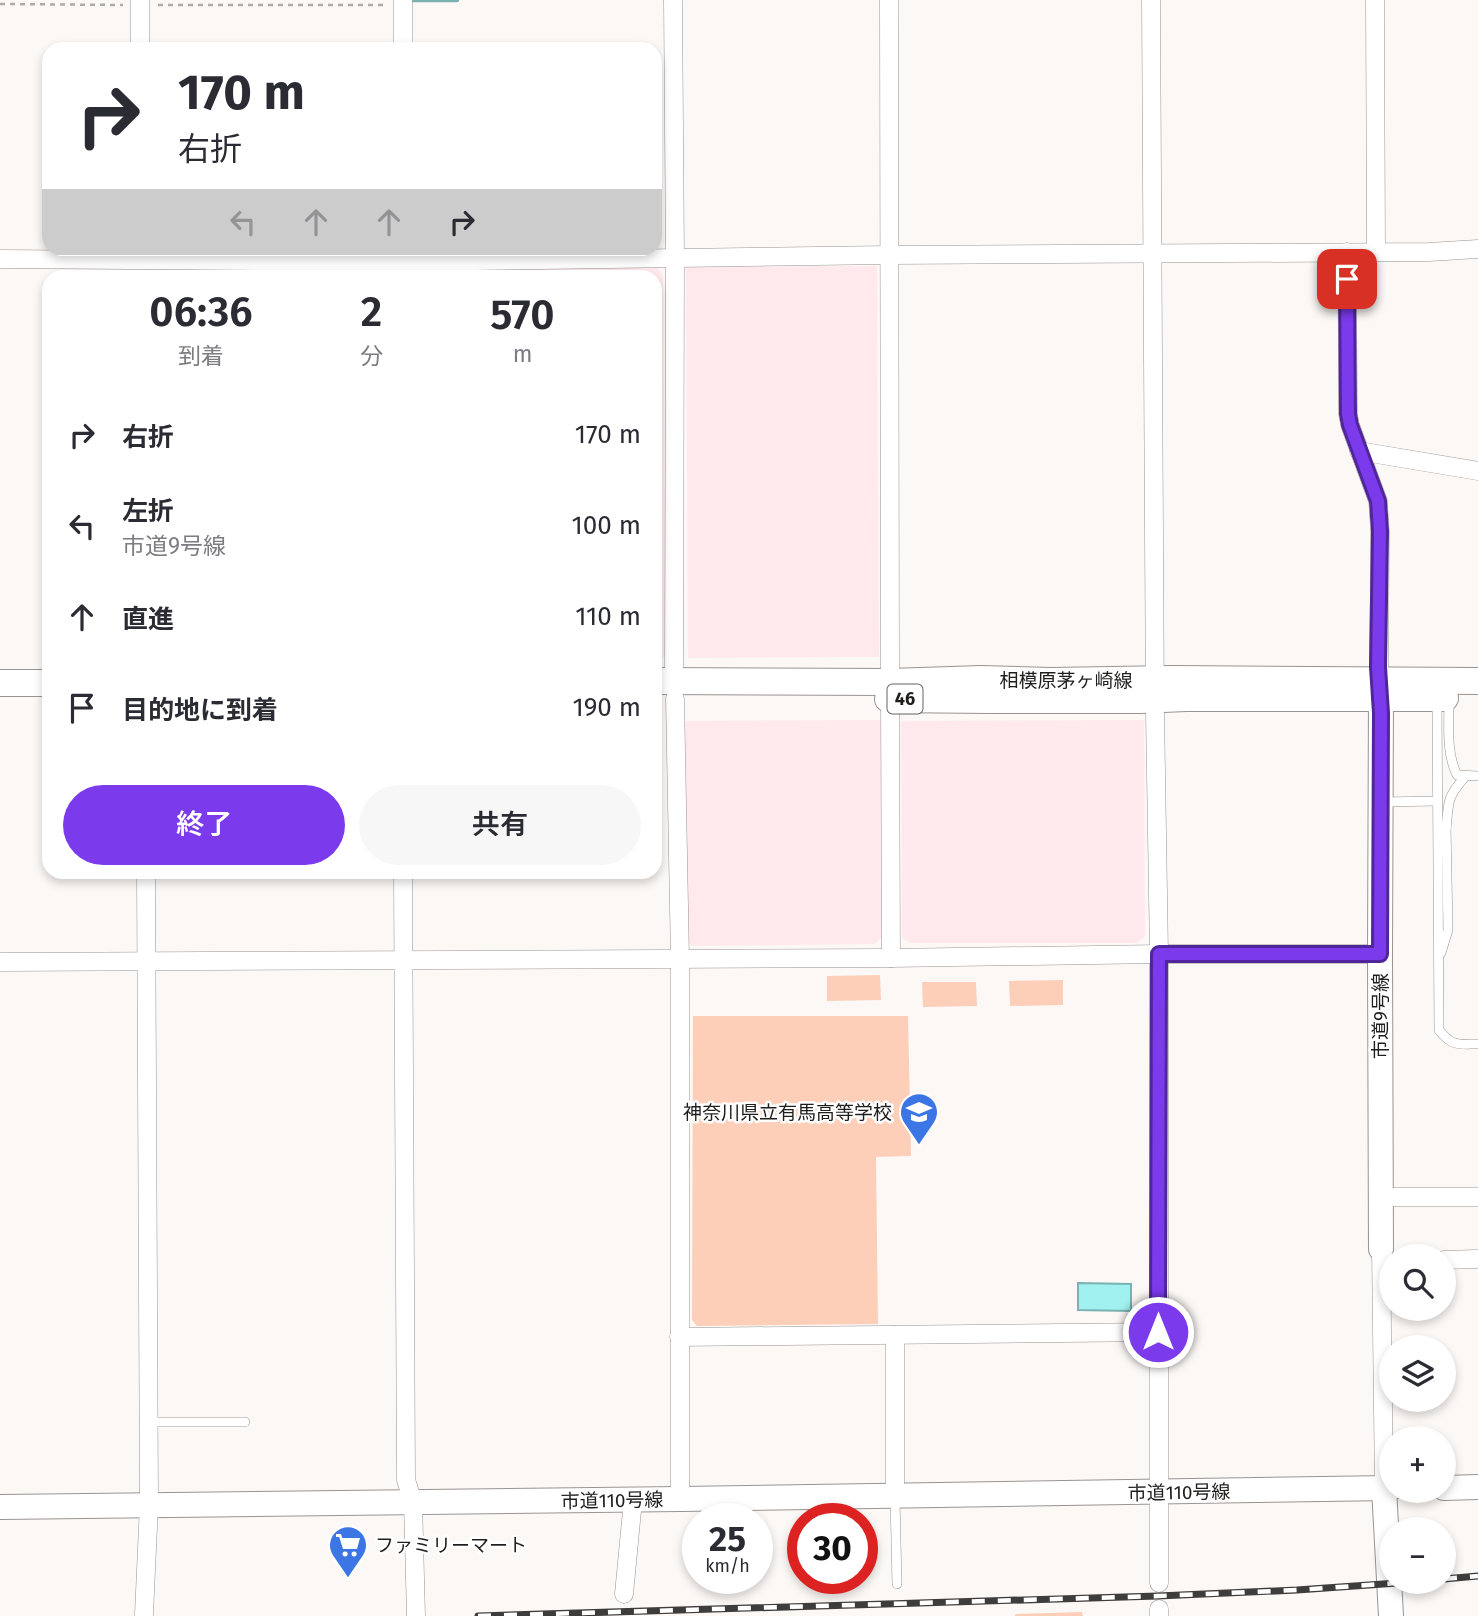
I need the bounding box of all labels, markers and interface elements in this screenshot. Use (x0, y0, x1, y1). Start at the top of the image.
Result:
text: 170 m (178, 63, 305, 122)
icon: right (63, 70, 154, 161)
text: 右折 (178, 130, 242, 168)
icon: left (224, 203, 262, 241)
icon: ahead (297, 203, 335, 241)
icon: ahead (370, 203, 408, 241)
icon: right (443, 203, 481, 241)
pin (1317, 249, 1377, 309)
icon: arrive (1328, 260, 1366, 298)
text: 06:36 (149, 287, 253, 337)
text: 2 (361, 287, 382, 337)
text: 570 (490, 290, 555, 340)
text: m (513, 340, 532, 368)
text: 到着 (178, 342, 224, 370)
text: 分 (360, 342, 383, 370)
icon: right (63, 416, 101, 454)
text: 170 m (575, 419, 641, 450)
text: 右折 (122, 422, 174, 453)
text: 左折 (122, 496, 174, 527)
icon: left (63, 507, 101, 545)
text: 100 m (572, 510, 641, 541)
text: 市道9号線 (122, 532, 226, 560)
icon: ahead (63, 598, 101, 636)
text: 110 m (575, 601, 641, 632)
text: 直進 (122, 604, 174, 635)
street label: 相模原茅ヶ崎線 (999, 669, 1133, 692)
road number: 46 (888, 684, 922, 714)
icon: arrive (63, 689, 101, 727)
text: 190 m (572, 692, 641, 723)
text: 目的地に到着 (122, 695, 278, 726)
button: 終了 (63, 785, 345, 865)
button: 共有 (359, 785, 641, 865)
street label: 市道9号線 (1369, 973, 1392, 1059)
school or university icon: 神奈川県立有馬高等学校 (898, 1091, 940, 1146)
place label: 神奈川県立有馬高等学校 (683, 1101, 892, 1124)
map controls (1379, 1244, 1456, 1594)
button: search (1379, 1244, 1456, 1321)
position arrow (1121, 1295, 1195, 1369)
button: layers (1379, 1335, 1456, 1412)
button: + (1379, 1426, 1456, 1503)
street label: 市道110号線 (1127, 1480, 1231, 1505)
street label: 市道110号線 (560, 1488, 664, 1513)
speed limit sign: 30 (787, 1503, 878, 1594)
button: − (1379, 1517, 1456, 1594)
text: 25 (709, 1518, 746, 1560)
supermarket icon: ファミリーマート (327, 1524, 369, 1579)
place label: ファミリーマート (375, 1534, 527, 1557)
text: km/h (705, 1555, 750, 1577)

